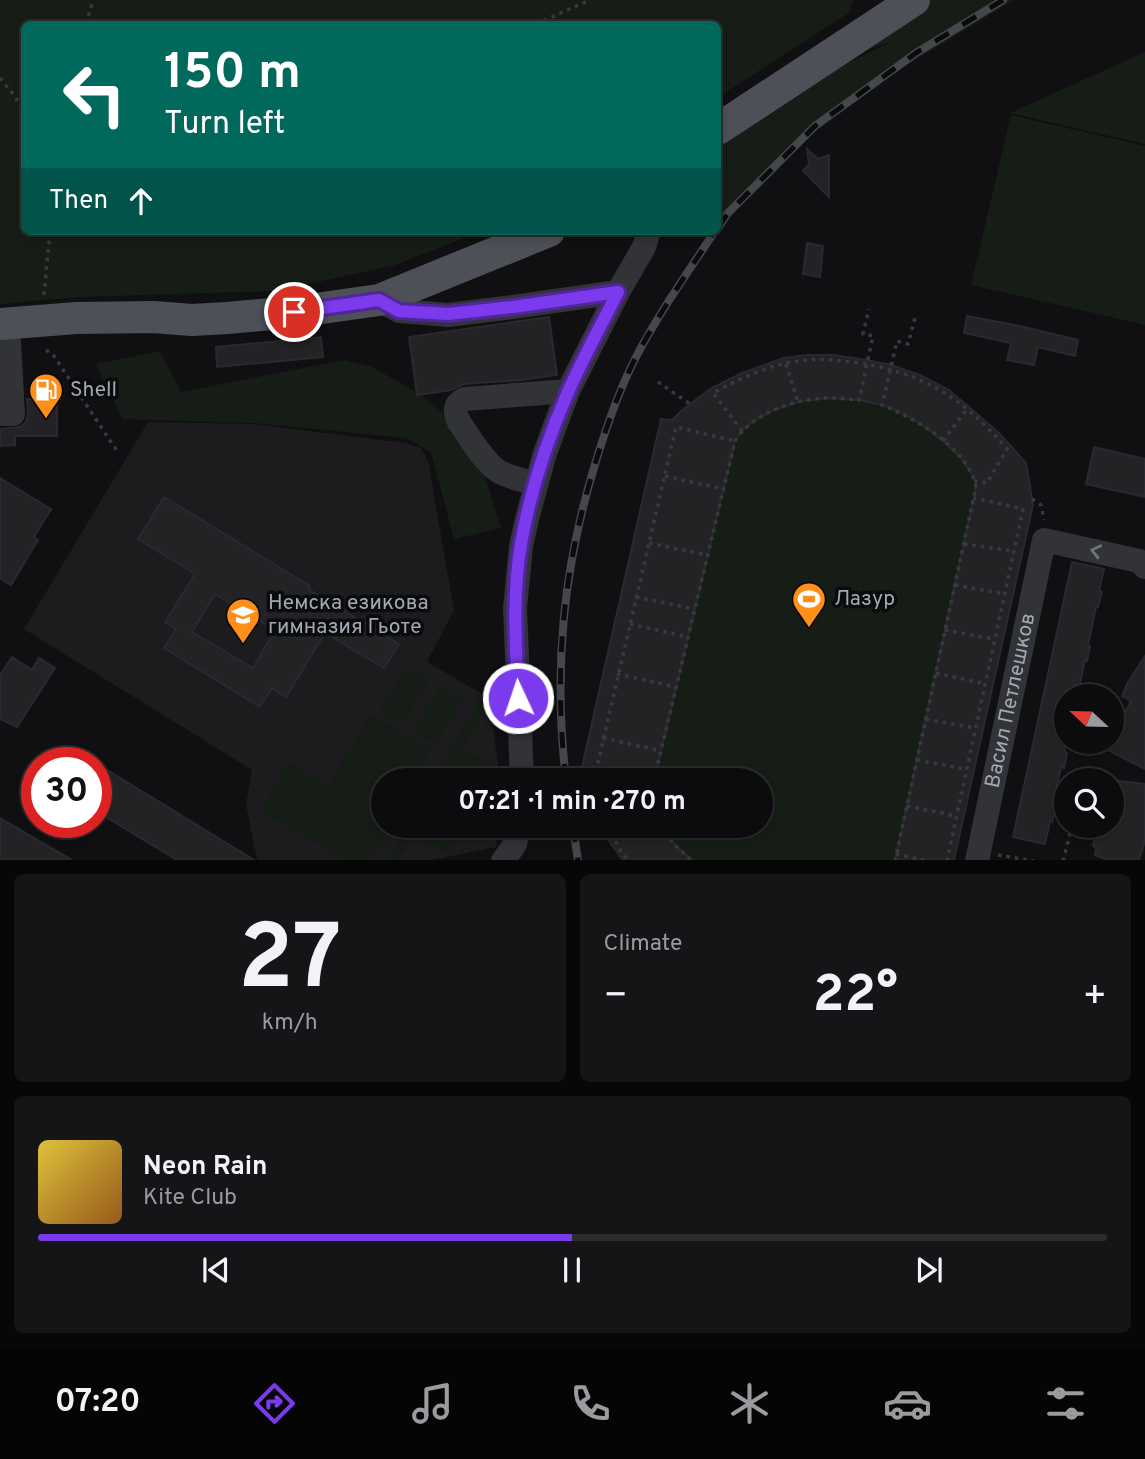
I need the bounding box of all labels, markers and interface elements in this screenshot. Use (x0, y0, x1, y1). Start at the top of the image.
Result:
text: 150 m (164, 44, 301, 106)
icon: left (49, 49, 140, 140)
text: Turn left (164, 105, 285, 145)
icon: ahead (122, 182, 160, 220)
text: Then (49, 185, 108, 218)
pin (264, 282, 324, 342)
icon: arrive (275, 293, 313, 331)
fuel station icon: Shell (27, 371, 65, 420)
place label: Shell (70, 377, 117, 404)
one-way arrow (1090, 545, 1102, 559)
sports icon: Лазур (790, 580, 828, 629)
place label: Лазур (834, 586, 895, 613)
place label: Немска езикова гимназия Гьоте (268, 590, 429, 641)
school or university icon: Немска езикова гимназия Гьоте (224, 596, 262, 645)
street label: Васил Петлешков (979, 610, 1042, 790)
position arrow (481, 661, 555, 735)
north arrow (1054, 684, 1124, 754)
map controls (1054, 684, 1124, 838)
speed limit sign: 30 (21, 747, 112, 838)
button: search (1054, 768, 1124, 838)
text: 07:21 · 1 min · 270 m (458, 786, 686, 819)
text: 27 (238, 906, 342, 1021)
text: Climate (604, 930, 682, 959)
text: 22° (813, 964, 898, 1030)
text: − (604, 973, 628, 1022)
text: + (1082, 973, 1107, 1022)
text: km/h (262, 1009, 318, 1038)
text: Neon Rain (143, 1151, 268, 1184)
text: Kite Club (143, 1184, 237, 1213)
icon: previous (197, 1251, 235, 1289)
icon: pause (553, 1251, 591, 1289)
icon: next (910, 1251, 948, 1289)
icon: directions (250, 1379, 299, 1428)
icon: music (408, 1379, 457, 1428)
icon: phone (566, 1379, 615, 1428)
icon: climate (725, 1379, 774, 1428)
icon: car (883, 1379, 932, 1428)
icon: filters (1041, 1379, 1090, 1428)
text: 07:20 (55, 1383, 141, 1423)

